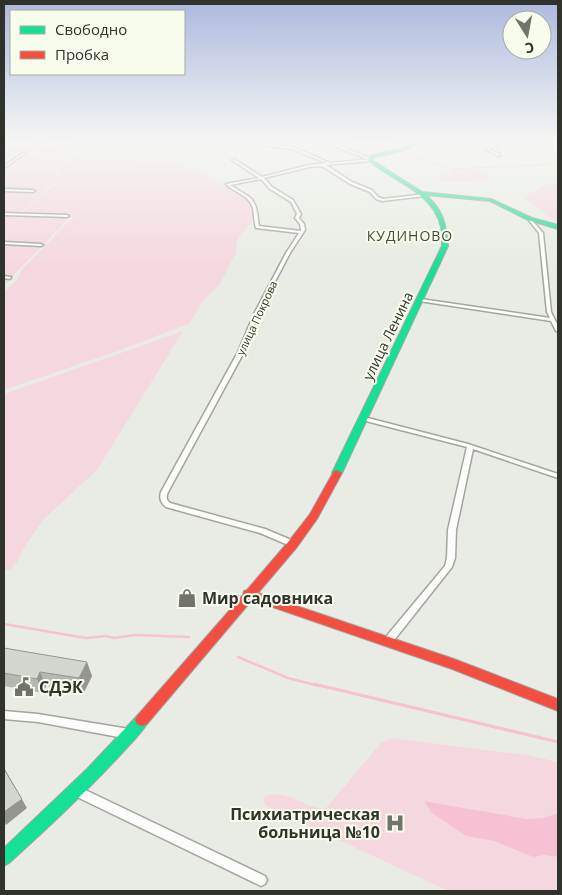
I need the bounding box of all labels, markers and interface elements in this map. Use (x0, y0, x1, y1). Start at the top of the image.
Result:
legend (10, 10, 185, 75)
north arrow (502, 10, 552, 60)
text: Свободно (55, 19, 127, 39)
text: С (523, 38, 536, 58)
text: Пробка (55, 44, 109, 64)
district label: КУДИНОВО (367, 226, 453, 245)
street label: улица Покрова (233, 278, 280, 358)
street label: улица Ленина (358, 288, 417, 383)
shop icon: Мир садовника (176, 587, 198, 609)
place label: Мир садовника (202, 587, 333, 609)
public building icon: СДЭК (13, 676, 35, 698)
place label: СДЭК (39, 676, 83, 698)
place label: Психиатрическая больница №10 (230, 803, 380, 843)
hospital icon: Психиатрическая больница №10 (384, 812, 406, 834)

